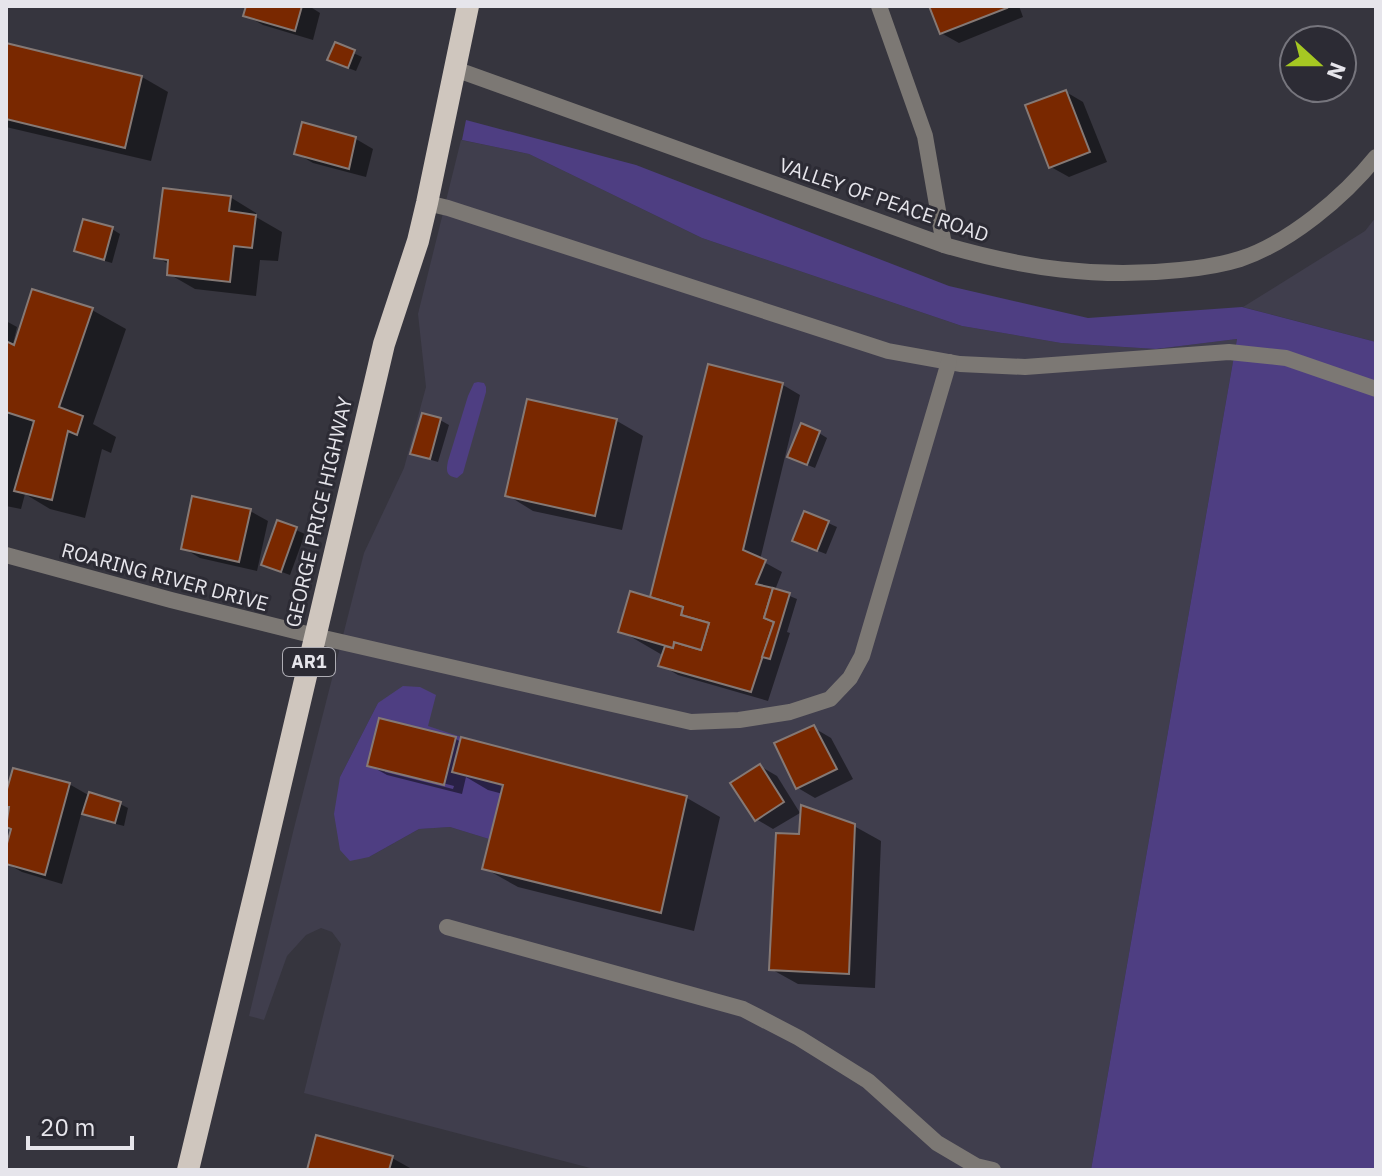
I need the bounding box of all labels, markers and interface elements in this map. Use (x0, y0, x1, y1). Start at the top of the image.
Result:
north arrow (1278, 24, 1358, 104)
text: N (1321, 59, 1354, 84)
street label: VALLEY OF PEACE ROAD (776, 151, 993, 248)
street label: GEORGE PRICE HIGHWAY (279, 394, 358, 630)
street label: ROARING RIVER DRIVE (59, 536, 272, 617)
road number: AR1 (283, 648, 335, 676)
scale bar (28, 1100, 132, 1150)
text: 20 m (40, 1111, 95, 1143)

